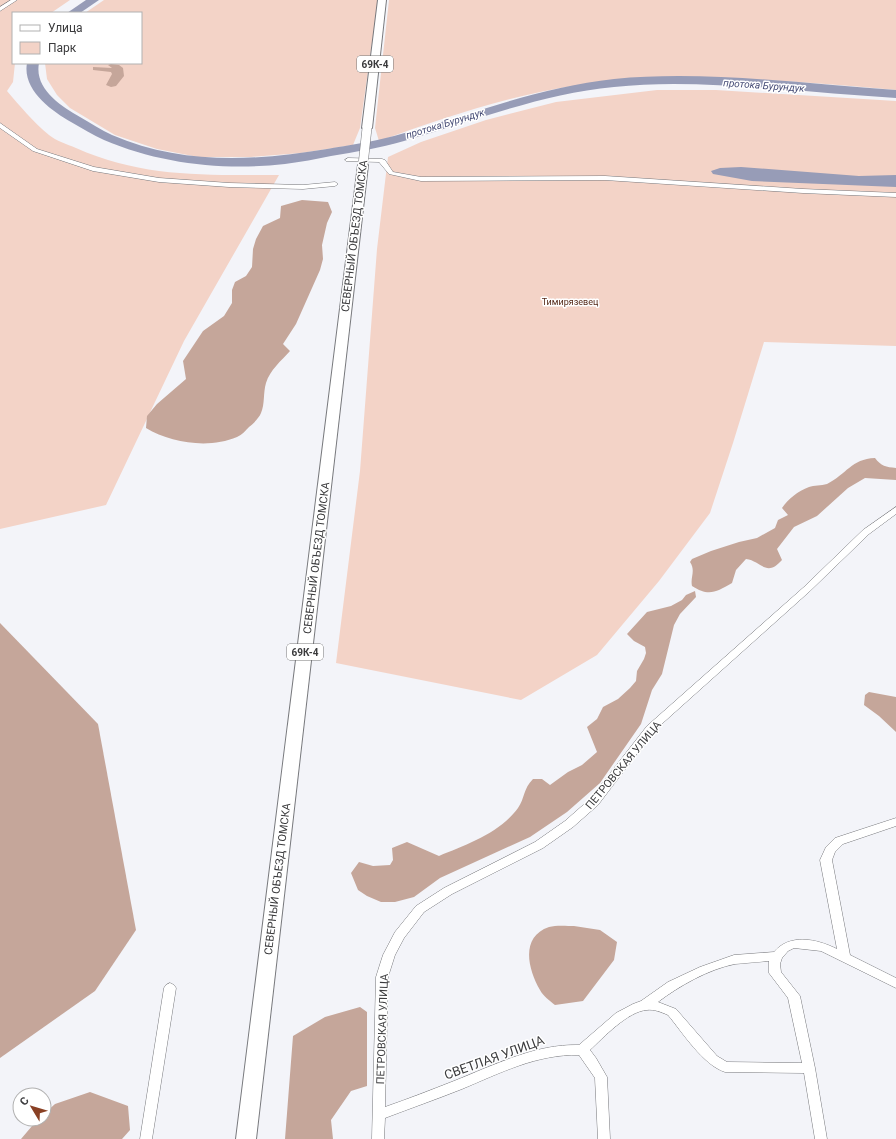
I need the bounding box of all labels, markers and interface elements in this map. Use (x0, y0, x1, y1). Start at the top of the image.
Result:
legend (12, 12, 142, 64)
text: Улица (48, 21, 83, 35)
text: Парк (48, 41, 77, 55)
road number: 69К-4 (357, 56, 393, 72)
water label: протока Бурундук (723, 77, 806, 94)
water label: протока Бурундук (405, 106, 486, 141)
street label: СЕВЕРНЫЙ ОБЪЕЗД ТОМСКА (339, 159, 370, 313)
park label: Тимирязевец (542, 297, 599, 307)
street label: СЕВЕРНЫЙ ОБЪЕЗД ТОМСКА (301, 481, 332, 635)
road number: 69К-4 (287, 644, 323, 660)
street label: ПЕТРОВСКАЯ УЛИЦА (583, 718, 665, 812)
street label: СЕВЕРНЫЙ ОБЪЕЗД ТОМСКА (262, 802, 293, 956)
street label: ПЕТРОВСКАЯ УЛИЦА (374, 973, 391, 1085)
street label: СВЕТЛАЯ УЛИЦА (442, 1032, 547, 1083)
north arrow (12, 1087, 52, 1127)
text: С (17, 1094, 32, 1108)

